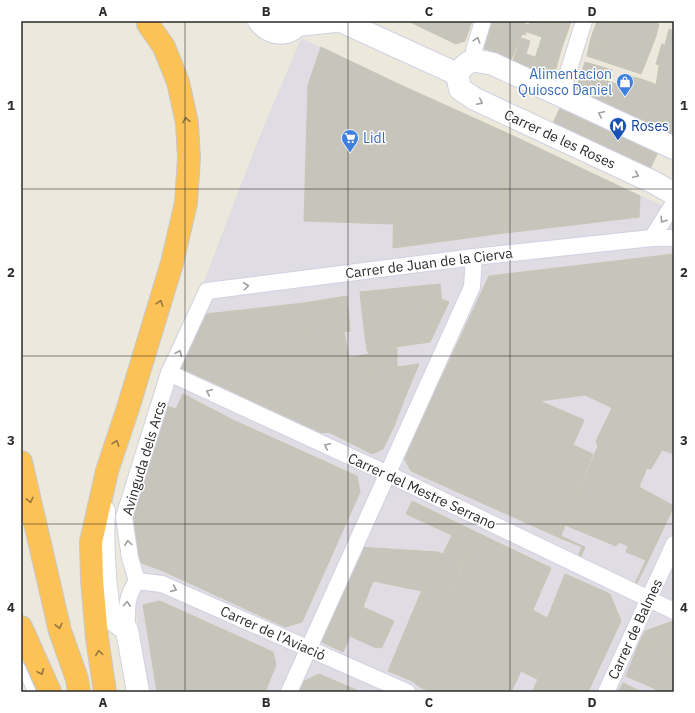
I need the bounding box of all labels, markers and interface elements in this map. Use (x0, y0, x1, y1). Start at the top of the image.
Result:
text: A (99, 3, 108, 20)
text: B (262, 3, 271, 20)
text: C (425, 3, 434, 20)
text: D (587, 3, 597, 20)
one-way arrow (472, 37, 481, 44)
place label: Alimentacion Quiosco Daniel (518, 65, 612, 99)
shop icon: Alimentacion Quiosco Daniel (615, 72, 635, 97)
text: 1 (7, 97, 15, 114)
one-way arrow (476, 97, 484, 104)
text: 1 (680, 97, 688, 114)
street label: Carrer de les Roses (501, 105, 619, 173)
one-way arrow (597, 111, 605, 119)
one-way arrow (182, 116, 190, 123)
metro station icon: Roses (608, 116, 628, 141)
place label: Roses (631, 117, 669, 135)
supermarket icon: Lidl (340, 128, 360, 153)
place label: Lidl (363, 129, 386, 147)
one-way arrow (632, 170, 639, 178)
one-way arrow (660, 216, 668, 223)
street label: Carrer de Juan de la Cierva (344, 244, 514, 282)
text: 2 (7, 264, 15, 281)
text: 2 (680, 264, 688, 281)
one-way arrow (243, 281, 249, 290)
one-way arrow (155, 300, 164, 307)
one-way arrow (174, 349, 182, 357)
one-way arrow (206, 389, 214, 397)
street label: Avinguda dels Arcs (118, 398, 170, 517)
text: 3 (7, 432, 15, 449)
text: 3 (680, 432, 688, 449)
one-way arrow (112, 440, 120, 447)
one-way arrow (324, 443, 332, 451)
street label: Carrer del Mestre Serrano (345, 449, 499, 533)
one-way arrow (25, 496, 34, 503)
one-way arrow (124, 540, 133, 546)
street label: Carrer de Balmes (604, 576, 666, 682)
one-way arrow (170, 584, 178, 592)
text: 4 (7, 599, 15, 616)
text: 4 (680, 599, 688, 616)
one-way arrow (123, 601, 132, 608)
street label: Carrer de l’Aviació (218, 602, 329, 664)
one-way arrow (55, 623, 63, 630)
one-way arrow (95, 650, 104, 656)
one-way arrow (36, 668, 44, 675)
text: A (99, 694, 108, 711)
text: B (262, 694, 271, 711)
text: C (425, 694, 434, 711)
text: D (587, 694, 597, 711)

